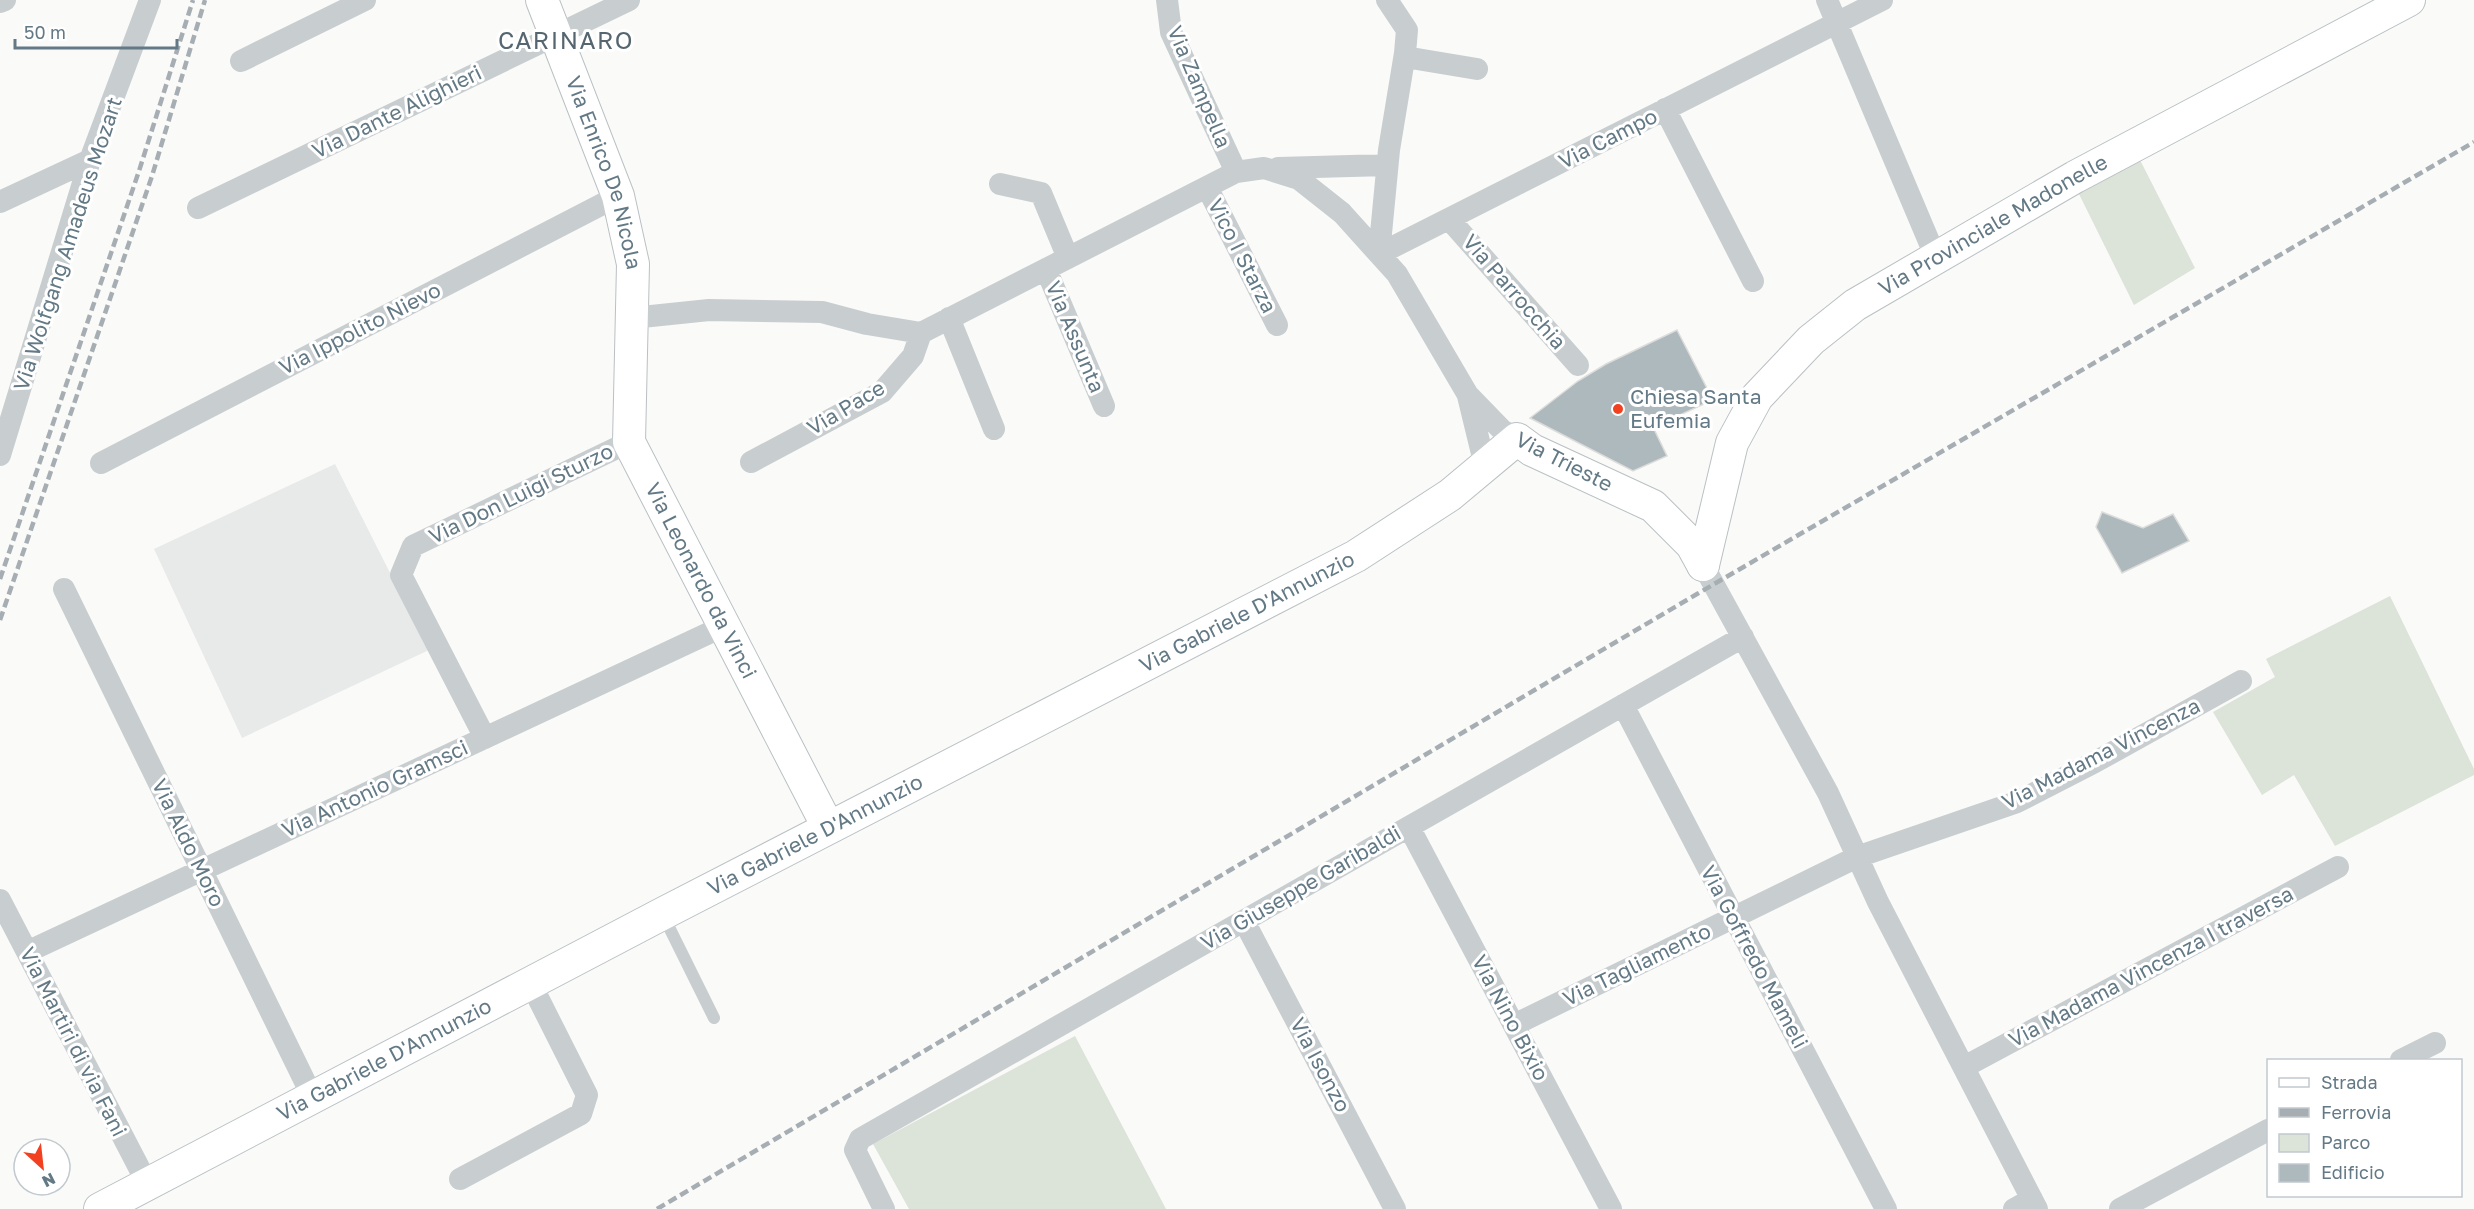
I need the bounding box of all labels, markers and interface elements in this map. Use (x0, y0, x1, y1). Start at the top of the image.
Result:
scale bar (15, 12, 177, 50)
text: 50 m (24, 21, 66, 43)
street label: Via Zampella (1163, 22, 1237, 152)
district label: CARINARO (498, 25, 634, 54)
street label: Via Dante Alighieri (308, 59, 486, 163)
street label: Via Enrico De Nicola (561, 72, 648, 272)
street label: Via Wolfgang Amadeus Mozart (7, 94, 127, 394)
street label: Via Campo (1554, 102, 1661, 174)
street label: Via Provinciale Madonelle (1873, 148, 2112, 301)
street label: Vico I Starza (1203, 194, 1283, 317)
street label: Via Parrocchia (1458, 228, 1572, 354)
street label: Via Ippolito Nievo (274, 276, 445, 380)
street label: Via Assunta (1041, 277, 1111, 396)
street label: Via Pace (802, 374, 889, 440)
place label: Chiesa Santa Eufemia (1630, 383, 1762, 433)
marker: Chiesa Santa Eufemia (1611, 402, 1625, 416)
street label: Via Trieste (1511, 426, 1617, 497)
street label: Via Don Luigi Sturzo (424, 437, 617, 549)
street label: Via Leonardo da Vinci (640, 478, 763, 682)
street label: Via Gabriele D'Annunzio (1135, 545, 1359, 678)
street label: Via Madama Vincenza (1997, 692, 2204, 814)
street label: Via Antonio Gramsci (277, 734, 472, 843)
street label: Via Gabriele D'Annunzio (703, 768, 927, 900)
street label: Via Aldo Moro (147, 774, 231, 911)
street label: Via Giuseppe Garibaldi (1196, 819, 1405, 955)
street label: Via Goffredo Mameli (1696, 861, 1814, 1052)
street label: Via Madama Vincenza I traversa (2004, 880, 2297, 1052)
street label: Via Tagliamento (1558, 917, 1715, 1011)
street label: Via Martiri di via Fani (15, 942, 133, 1141)
street label: Via Nino Bixio (1467, 950, 1555, 1085)
street label: Via Gabriele D'Annunzio (272, 992, 495, 1126)
street label: Via Isonzo (1285, 1013, 1357, 1116)
legend (2267, 1059, 2462, 1197)
text: Strada (2321, 1071, 2378, 1093)
text: Ferrovia (2321, 1101, 2391, 1123)
text: Parco (2321, 1131, 2370, 1153)
north arrow (12, 1137, 72, 1197)
text: Edificio (2321, 1161, 2385, 1183)
text: N (39, 1169, 59, 1192)

